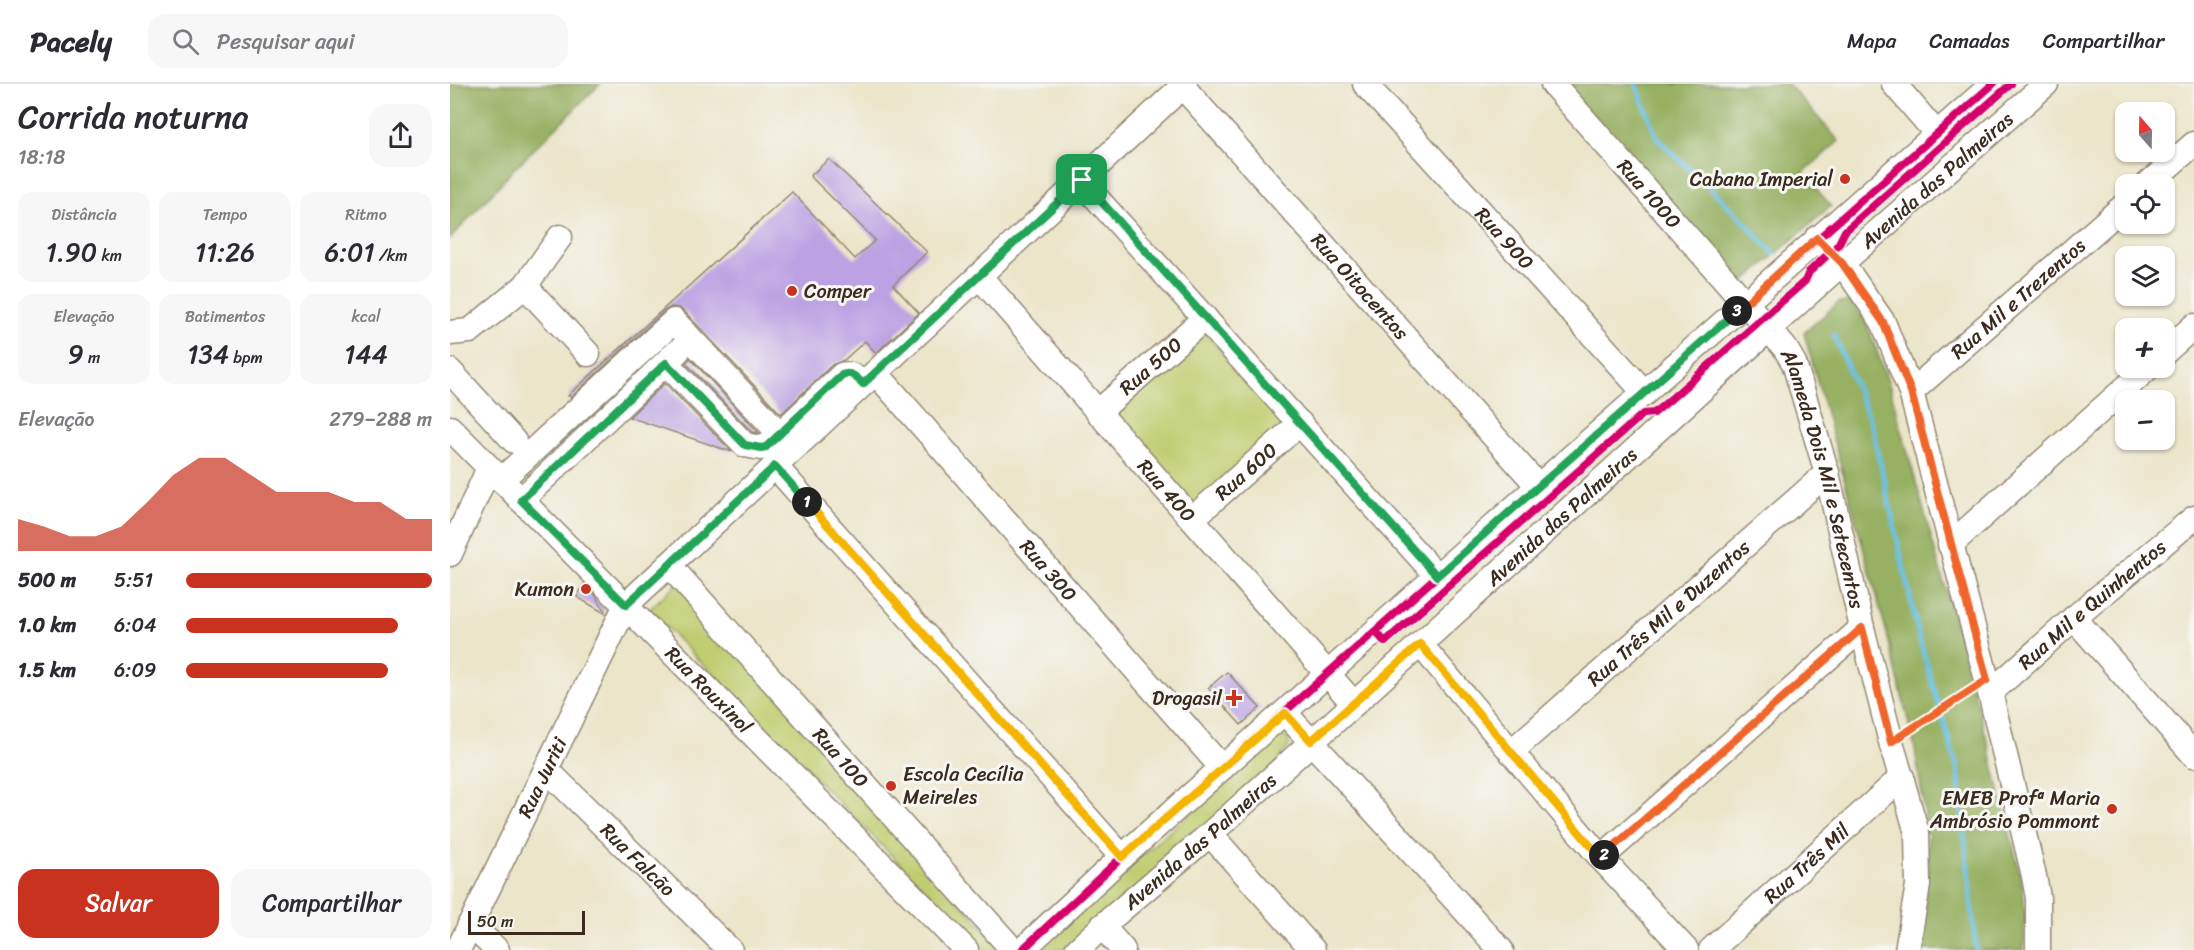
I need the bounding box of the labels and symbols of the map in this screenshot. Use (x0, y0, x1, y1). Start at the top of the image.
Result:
north arrow (2115, 102, 2175, 162)
street label: Avenida das Palmeiras (1851, 103, 2022, 258)
street label: Rua 1000 (1608, 151, 1690, 237)
pin (1056, 154, 1107, 205)
place label: Cabana Imperial (1690, 162, 1833, 197)
marker: Cabana Imperial (1838, 172, 1852, 186)
street label: Rua 900 (1466, 199, 1543, 278)
street label: Rua Oitocentos (1302, 225, 1418, 349)
street label: Rua Mil e Trezentos (1942, 229, 2095, 368)
place label: Comper (804, 274, 872, 309)
marker: Comper (785, 284, 799, 298)
pin: 3 (1722, 296, 1752, 326)
street label: Rua 500 (1111, 328, 1191, 404)
street label: Alameda Dois Mil e Setecentos (1770, 340, 1874, 613)
street label: Rua 600 (1207, 434, 1286, 509)
street label: Avenida das Palmeiras (1477, 438, 1646, 596)
street label: Rua 400 (1128, 451, 1205, 531)
pin: 1 (792, 487, 822, 517)
street label: Rua Mil e Quinhentos (2010, 530, 2175, 679)
street label: Rua 300 (1011, 531, 1086, 610)
street label: Rua Três Mil e Duzentos (1579, 531, 1759, 696)
place label: Kumon (515, 572, 574, 607)
marker: Kumon (579, 582, 593, 596)
street label: Rua Rouxinol (656, 638, 761, 743)
place label: Drogasil (1152, 681, 1223, 716)
marker: Drogasil (1227, 691, 1241, 705)
street label: Rua 100 (803, 719, 878, 796)
street label: Rua Juriti (508, 730, 578, 824)
place label: Escola Cecília Meireles (903, 757, 1024, 815)
street label: Avenida das Palmeiras (1115, 764, 1286, 920)
marker: Escola Cecília Meireles (884, 779, 898, 793)
place label: EMEB Profª Maria Ambrósio Pommont (1929, 781, 2100, 839)
marker: EMEB Profª Maria Ambrósio Pommont (2105, 802, 2119, 816)
street label: Rua Falcão (591, 814, 684, 906)
street label: Rua Três Mil (1755, 815, 1859, 913)
pin: 2 (1589, 840, 1619, 870)
scale bar (468, 908, 585, 936)

